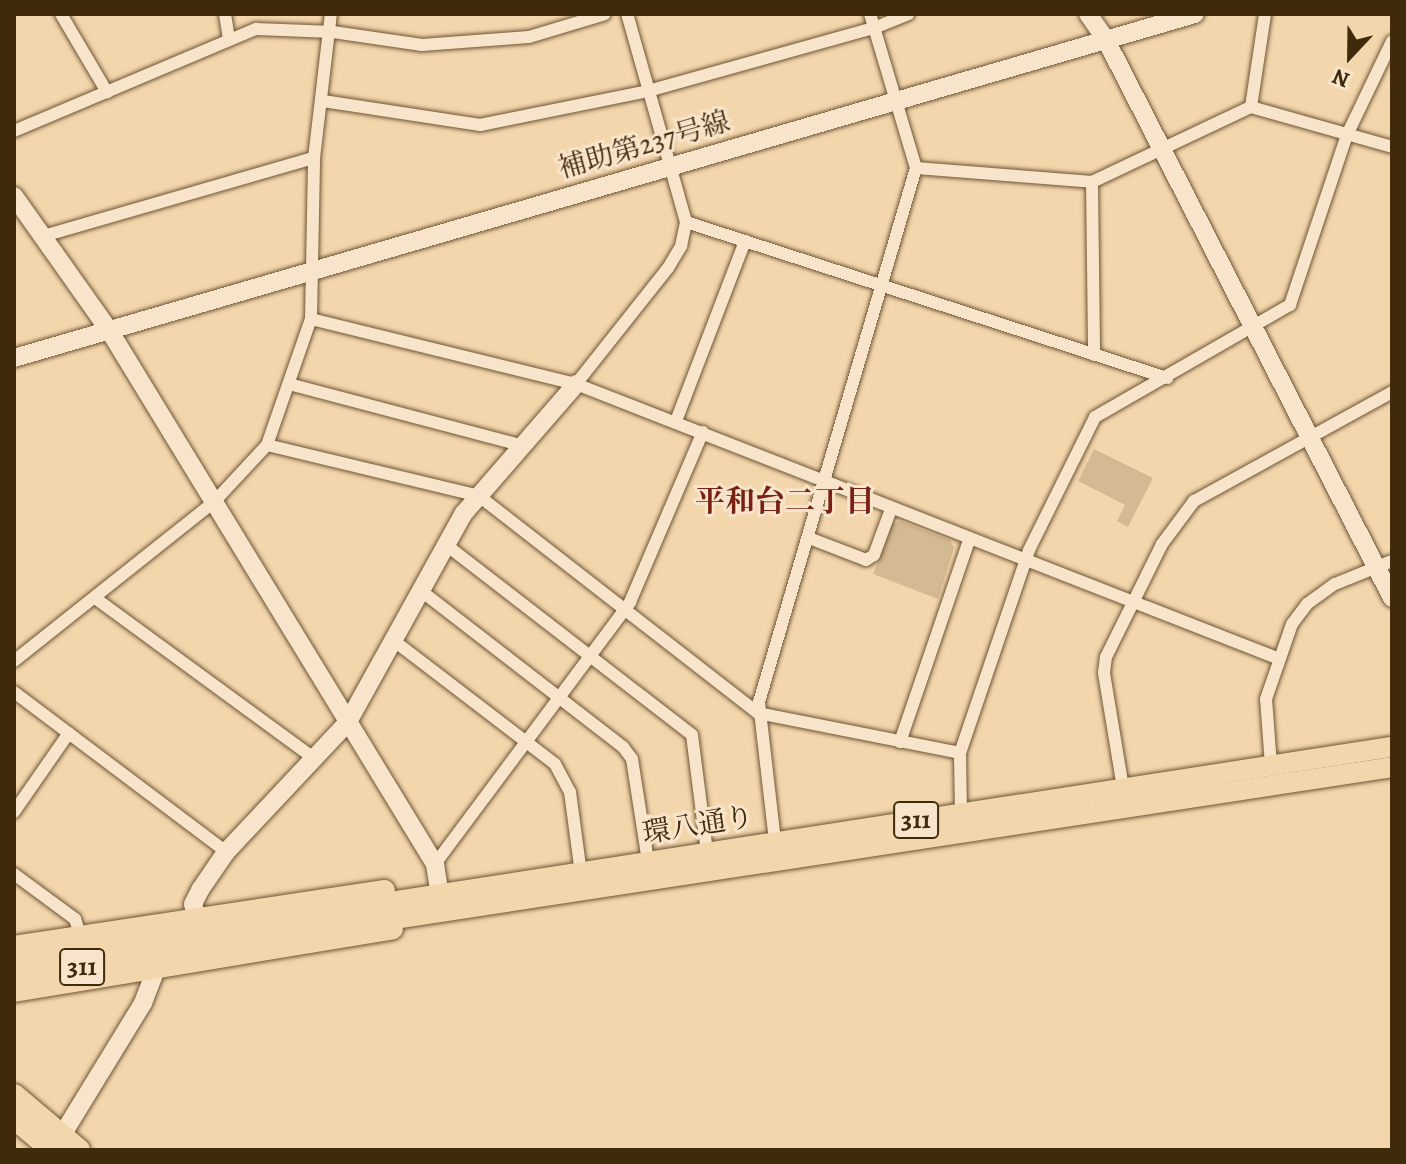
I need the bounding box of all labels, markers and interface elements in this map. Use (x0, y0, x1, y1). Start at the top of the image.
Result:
north arrow (1310, 16, 1390, 96)
text: N (1328, 61, 1354, 95)
street label: 補助第237号線 (554, 104, 734, 186)
district label: 平和台二丁目 (695, 483, 875, 519)
road number: 311 (892, 798, 940, 842)
street label: 環八通り (640, 800, 756, 850)
road number: 311 (58, 945, 106, 989)

